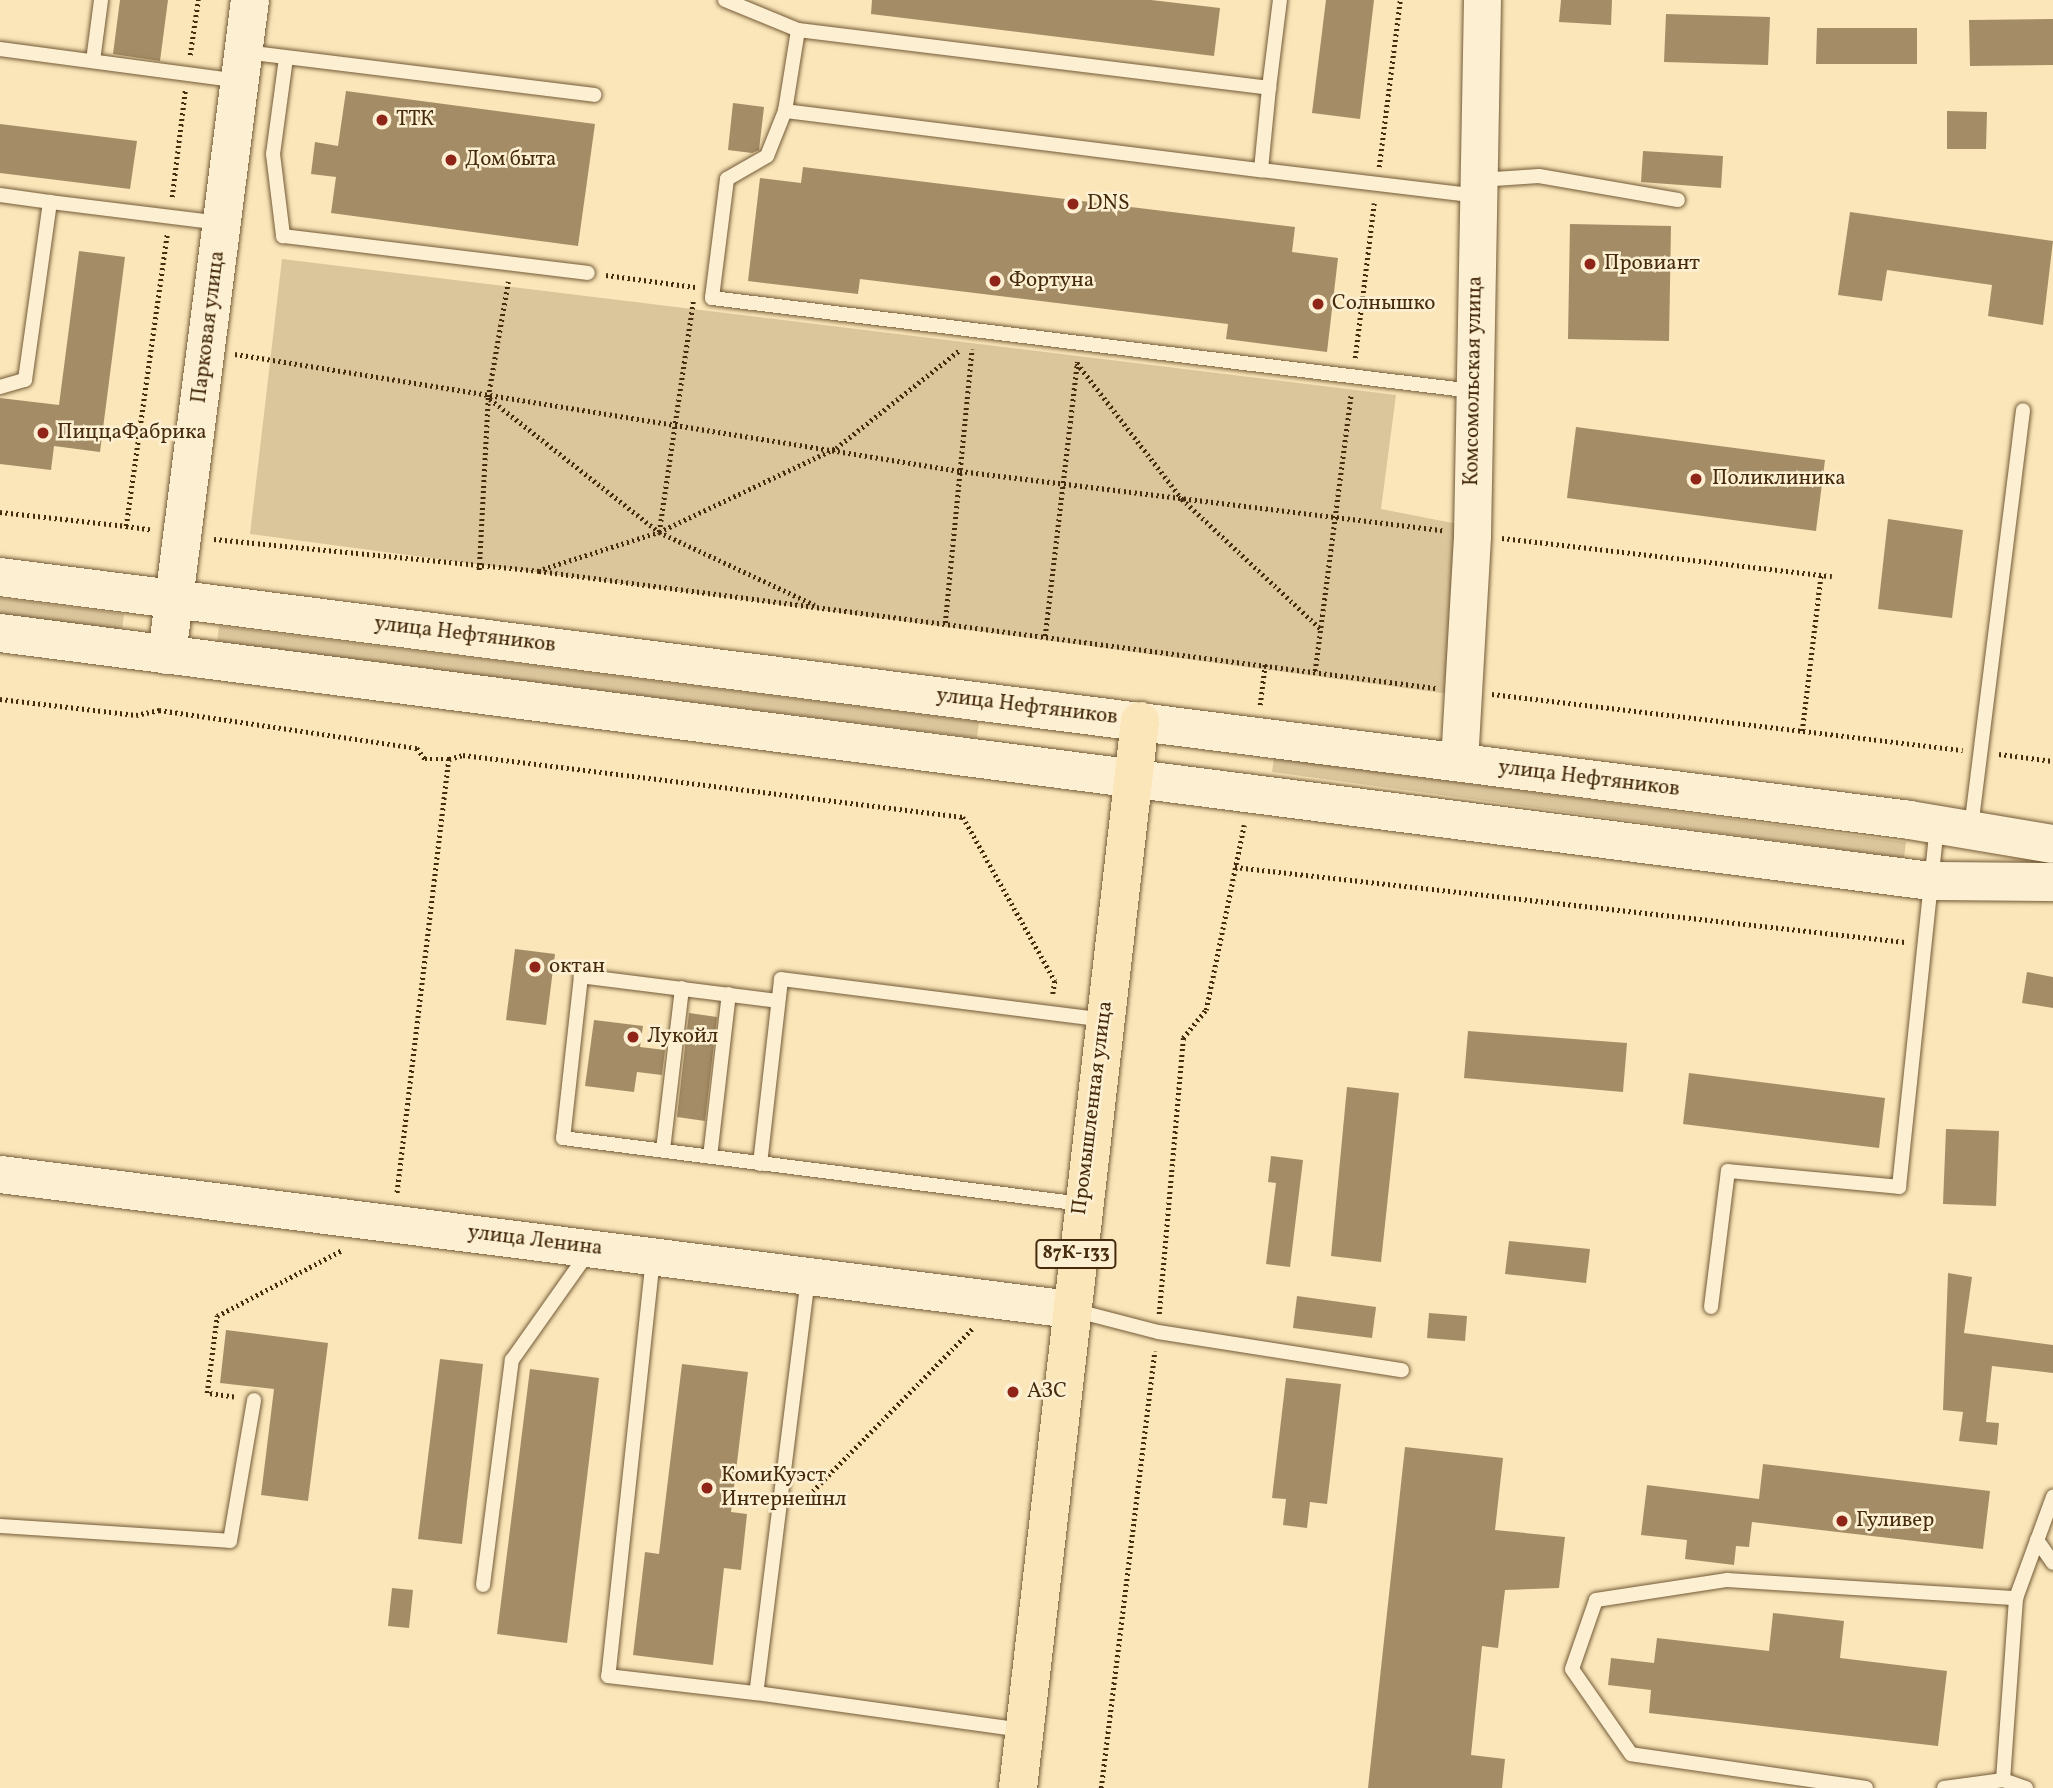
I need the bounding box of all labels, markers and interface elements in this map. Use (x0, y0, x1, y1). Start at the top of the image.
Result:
place label: ТТК (396, 107, 434, 133)
marker: ТТК (374, 112, 390, 128)
place label: Дом быта (465, 147, 556, 173)
marker: Дом быта (443, 152, 459, 168)
place label: DNS (1087, 191, 1130, 217)
marker: DNS (1065, 196, 1081, 212)
street label: Парковая улица (187, 249, 231, 405)
place label: Провиант (1604, 251, 1700, 277)
marker: Провиант (1582, 256, 1598, 272)
place label: Фортуна (1009, 268, 1094, 294)
marker: Фортуна (987, 273, 1003, 289)
street label: Комсомольская улица (1460, 275, 1488, 487)
place label: Солнышко (1332, 291, 1435, 317)
marker: Солнышко (1310, 296, 1326, 312)
place label: ПиццаФабрика (57, 420, 207, 446)
marker: ПиццаФабрика (35, 425, 51, 441)
place label: Поликлиника (1712, 466, 1846, 492)
marker: Поликлиника (1686, 469, 1706, 489)
street label: улица Нефтяников (373, 611, 557, 659)
street label: улица Нефтяников (935, 683, 1119, 731)
street label: улица Нефтяников (1497, 755, 1681, 803)
place label: октан (549, 954, 605, 980)
marker: октан (527, 959, 543, 975)
street label: Промышленная улица (1067, 999, 1119, 1217)
place label: Лукойл (647, 1024, 718, 1050)
marker: Лукойл (625, 1029, 641, 1045)
street label: улица Ленина (466, 1220, 604, 1262)
road number: 87К-133 (1034, 1238, 1118, 1270)
place label: АЗС (1027, 1379, 1067, 1405)
marker: АЗС (1005, 1384, 1021, 1400)
place label: КомиКуэст Интернешнл (721, 1463, 846, 1513)
marker: КомиКуэст Интернешнл (699, 1480, 715, 1496)
place label: Гуливер (1856, 1508, 1934, 1534)
marker: Гуливер (1834, 1513, 1850, 1529)

